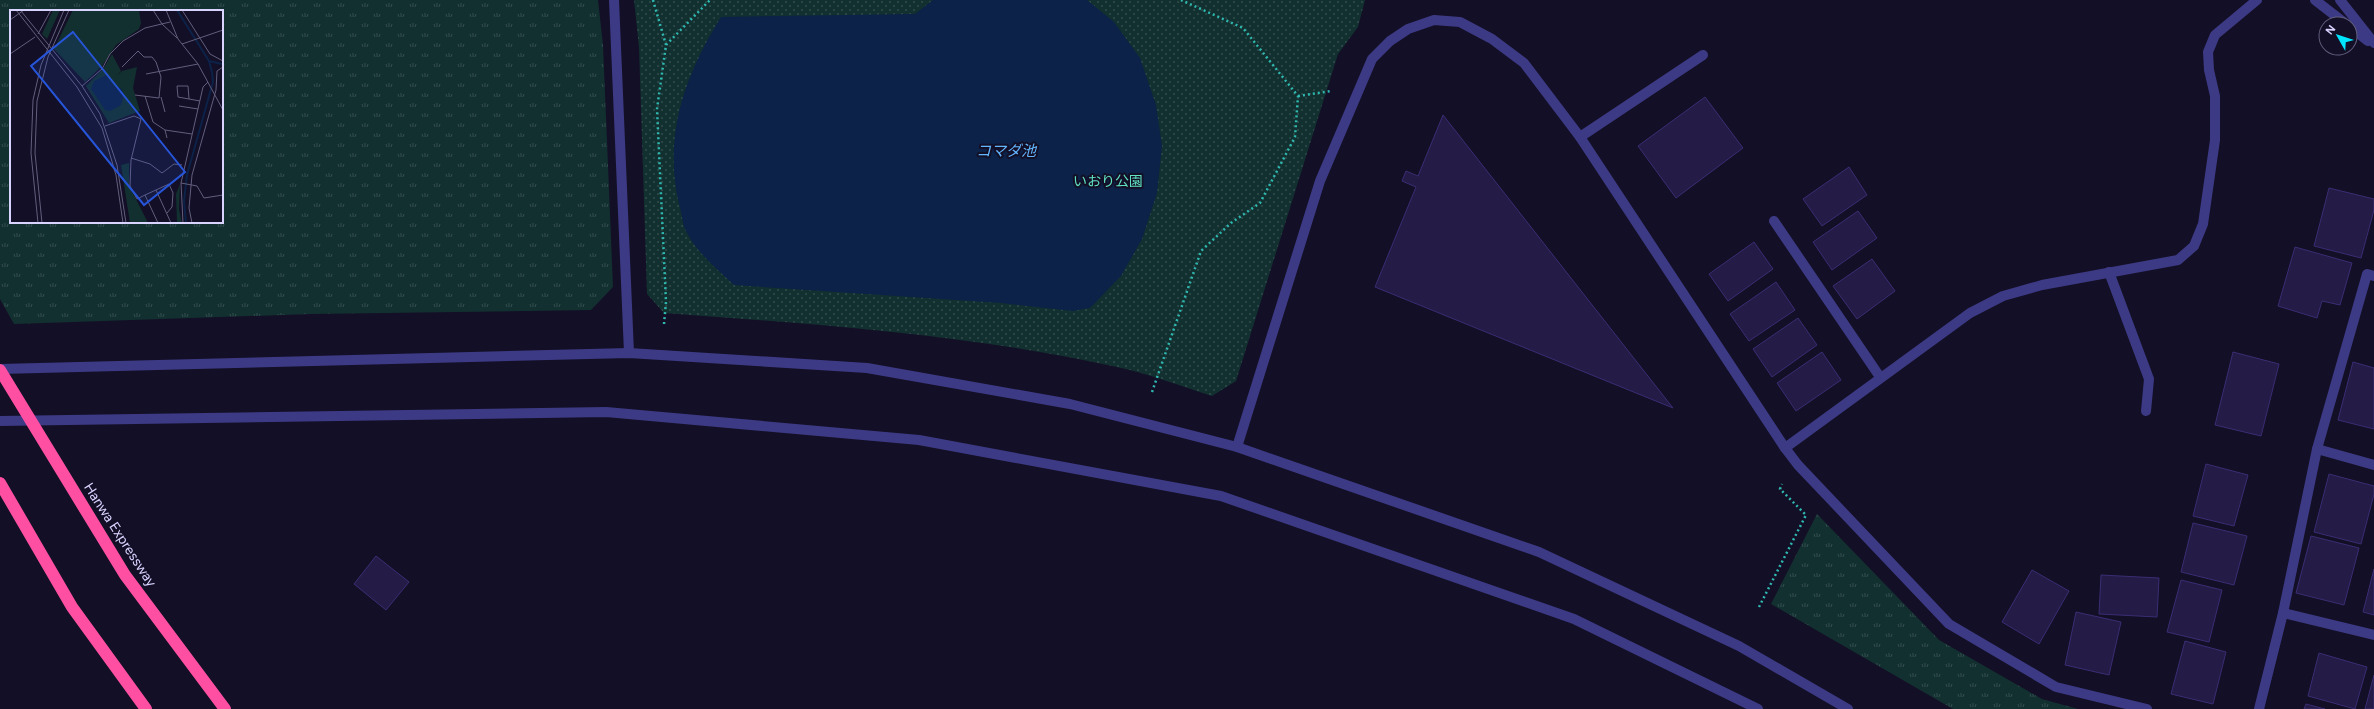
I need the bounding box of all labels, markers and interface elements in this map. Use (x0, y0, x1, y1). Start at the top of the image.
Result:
inset map (10, 10, 223, 223)
north arrow (2318, 16, 2358, 56)
text: N (2323, 23, 2338, 37)
water label: コマダ池 (976, 142, 1038, 160)
park label: いおり公園 (1073, 173, 1143, 190)
street label: Hanwa Expressway (80, 480, 160, 591)

